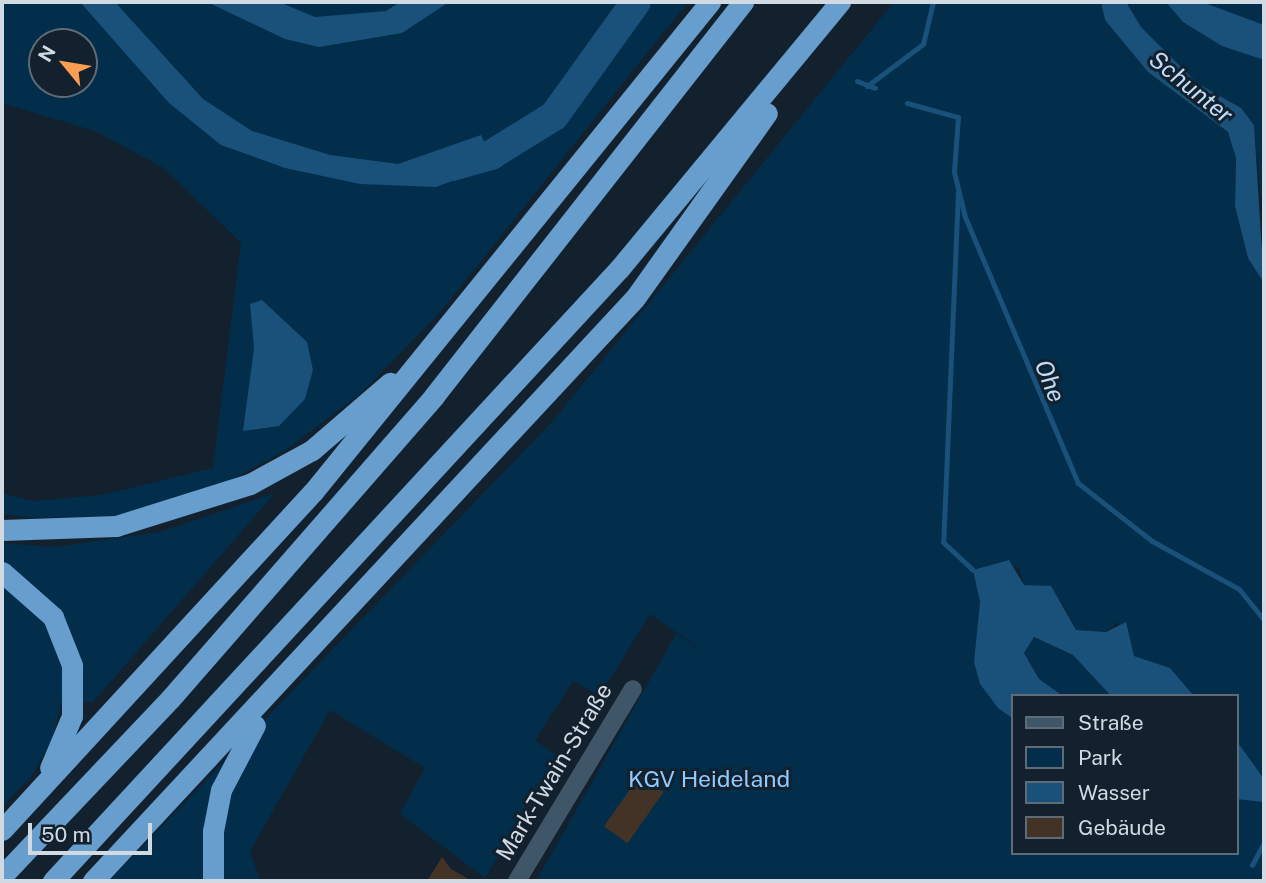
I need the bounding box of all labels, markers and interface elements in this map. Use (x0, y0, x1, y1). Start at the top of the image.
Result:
north arrow (28, 28, 98, 98)
text: N (33, 42, 60, 65)
water label: Schunter (1143, 45, 1239, 129)
water label: Ohe (1029, 356, 1071, 406)
street label: Mark-Twain-Straße (490, 678, 618, 866)
legend (1010, 694, 1238, 855)
text: Straße (1078, 710, 1144, 735)
text: Park (1078, 745, 1123, 770)
park label: KGV Heideland (628, 765, 790, 793)
text: Wasser (1078, 780, 1150, 805)
scale bar (32, 810, 156, 854)
text: Gebäude (1078, 815, 1166, 840)
text: 50 m (41, 822, 91, 847)

